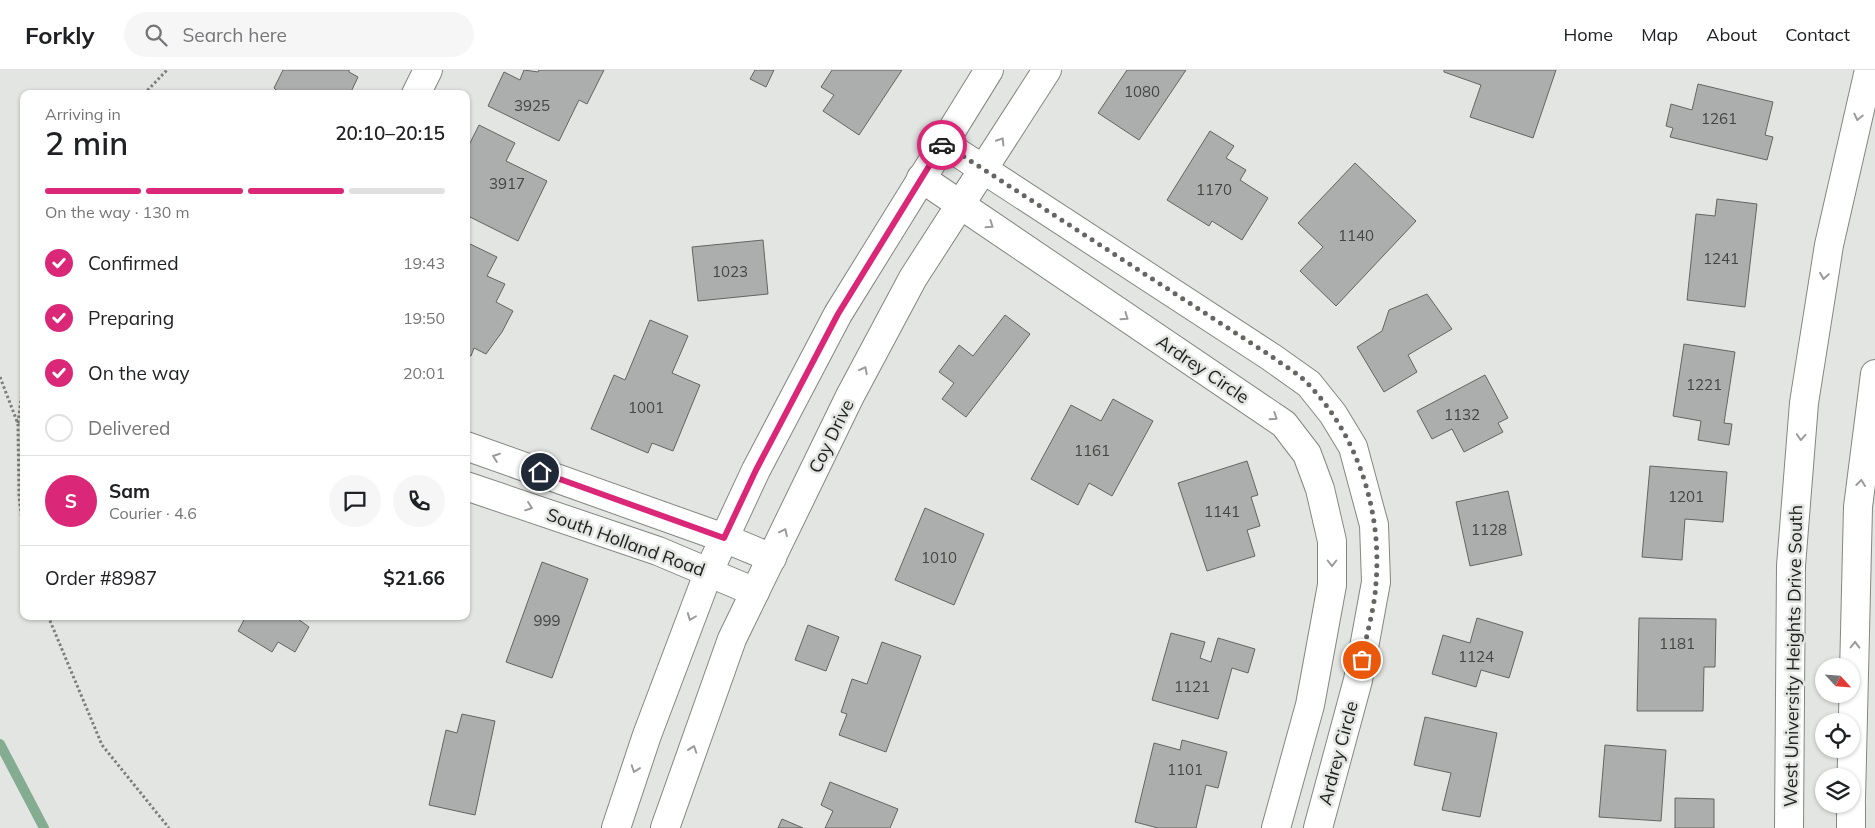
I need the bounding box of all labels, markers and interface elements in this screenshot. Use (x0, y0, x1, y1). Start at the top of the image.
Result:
search box (124, 12, 474, 57)
text: Forkly (25, 20, 94, 50)
icon: search (142, 21, 170, 49)
text: Search here (182, 23, 287, 47)
text: Home (1563, 23, 1613, 46)
text: Map (1641, 23, 1678, 46)
text: About (1706, 23, 1757, 46)
text: Contact (1785, 23, 1850, 46)
house number: 1080 (1124, 82, 1160, 101)
house number: 3925 (514, 96, 550, 115)
text: Arriving in (45, 104, 121, 124)
house number: 1261 (1701, 109, 1737, 128)
one-way arrow (1853, 113, 1864, 122)
courier (917, 120, 967, 170)
text: 20:10–20:15 (335, 121, 445, 145)
text: 2 min (45, 123, 128, 163)
icon: car (928, 131, 956, 159)
one-way arrow (995, 138, 1005, 147)
house number: 3917 (489, 174, 525, 193)
house number: 1170 (1196, 180, 1232, 199)
text: On the way · 130 m (45, 202, 190, 222)
one-way arrow (985, 219, 994, 228)
house number: 1140 (1338, 226, 1374, 245)
icon: check (45, 249, 73, 277)
house number: 1241 (1703, 249, 1739, 268)
text: Confirmed (88, 251, 179, 275)
text: 19:43 (403, 253, 445, 273)
house number: 1023 (712, 262, 748, 281)
one-way arrow (1819, 272, 1829, 281)
icon: check (45, 304, 73, 332)
text: Preparing (88, 306, 174, 330)
text: 19:50 (403, 308, 445, 328)
one-way arrow (1120, 310, 1129, 320)
street label: Ardrey Circle (1152, 330, 1254, 408)
icon: check (45, 359, 73, 387)
text: On the way (88, 361, 190, 385)
text: 20:01 (403, 363, 445, 383)
one-way arrow (858, 367, 868, 376)
house number: 1221 (1686, 375, 1722, 394)
street label: Coy Drive (803, 395, 859, 477)
house number: 1001 (628, 398, 664, 417)
house number: 1132 (1444, 405, 1480, 424)
one-way arrow (1269, 411, 1278, 421)
text: Delivered (88, 416, 170, 440)
one-way arrow (1796, 433, 1807, 441)
house number: 1161 (1074, 441, 1110, 460)
pin (519, 451, 561, 493)
one-way arrow (492, 453, 501, 463)
icon: home (526, 458, 554, 486)
button: chat (329, 475, 381, 527)
button: phone (393, 475, 445, 527)
one-way arrow (1855, 478, 1866, 486)
text: Sam (109, 479, 150, 503)
house number: 1201 (1668, 487, 1704, 506)
text: S (65, 489, 77, 513)
one-way arrow (524, 502, 533, 512)
house number: 1141 (1204, 502, 1240, 521)
text: Courier · 4.6 (109, 503, 197, 523)
street label: South Holland Road (544, 503, 708, 581)
street label: West University Heights Drive South (1779, 505, 1807, 807)
house number: 1128 (1471, 520, 1507, 539)
one-way arrow (778, 528, 789, 537)
house number: 1010 (921, 548, 957, 567)
one-way arrow (1327, 560, 1337, 567)
text: Order #8987 (45, 566, 157, 590)
text: $21.66 (383, 566, 445, 590)
house number: 999 (533, 611, 561, 630)
one-way arrow (687, 612, 698, 621)
house number: 1181 (1659, 634, 1695, 653)
pin (1341, 639, 1383, 681)
one-way arrow (1850, 641, 1860, 648)
icon: bag (1348, 646, 1376, 674)
house number: 1124 (1458, 647, 1494, 666)
north arrow (1815, 658, 1860, 702)
map controls (1815, 658, 1860, 813)
house number: 1121 (1174, 677, 1210, 696)
street label: Ardrey Circle (1313, 698, 1363, 808)
button: locate (1815, 713, 1860, 758)
one-way arrow (687, 745, 697, 754)
house number: 1101 (1167, 760, 1203, 779)
one-way arrow (631, 765, 641, 773)
button: layers (1815, 768, 1860, 813)

